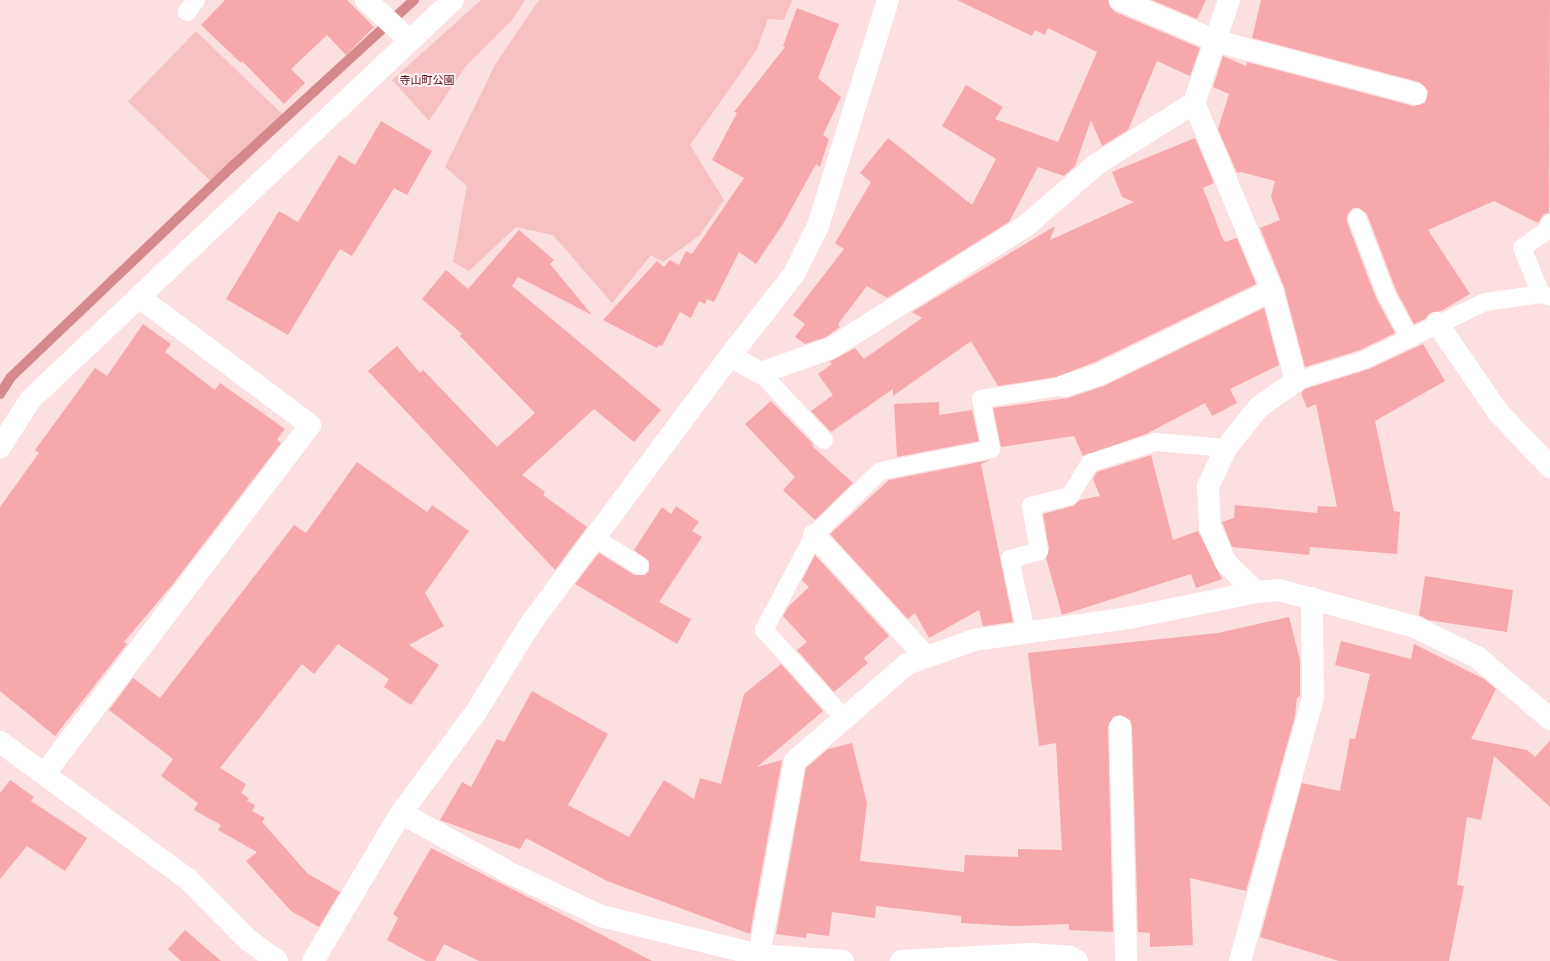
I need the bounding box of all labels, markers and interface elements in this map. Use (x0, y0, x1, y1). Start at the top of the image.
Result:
park label: 寺山町公園 (400, 74, 454, 88)

